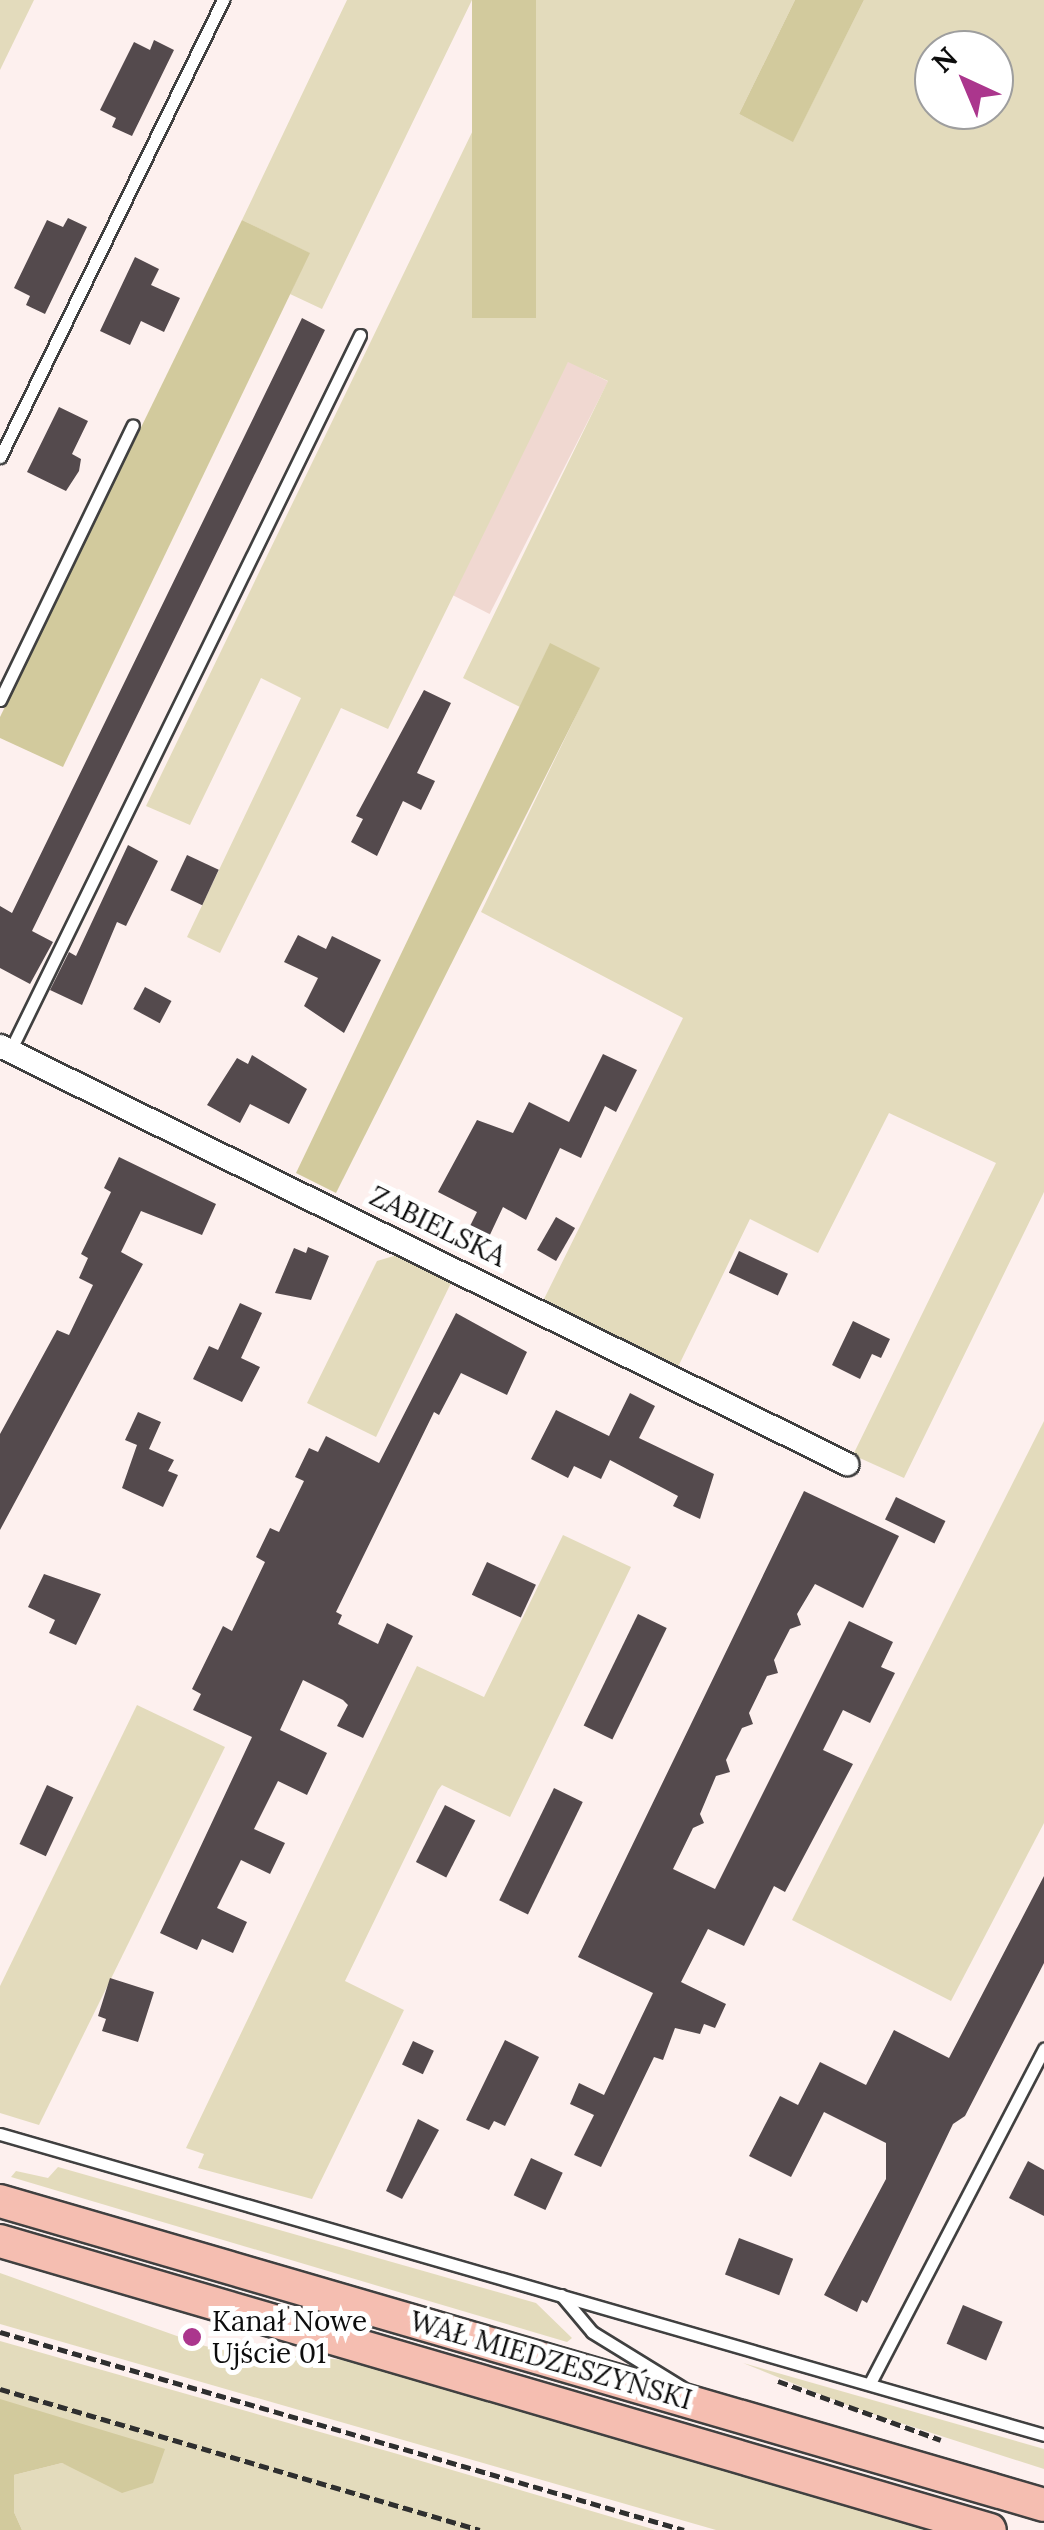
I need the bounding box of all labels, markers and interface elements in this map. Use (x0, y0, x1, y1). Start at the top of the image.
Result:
north arrow (914, 30, 1014, 130)
text: N (924, 39, 965, 80)
street label: ZABIELSKA (364, 1179, 512, 1273)
place label: Kanał Nowe Ujście 01 (212, 2304, 367, 2370)
street label: WAŁ MIEDZESZYŃSKI (406, 2304, 696, 2416)
marker: Kanał Nowe Ujście 01 (181, 2326, 203, 2348)

